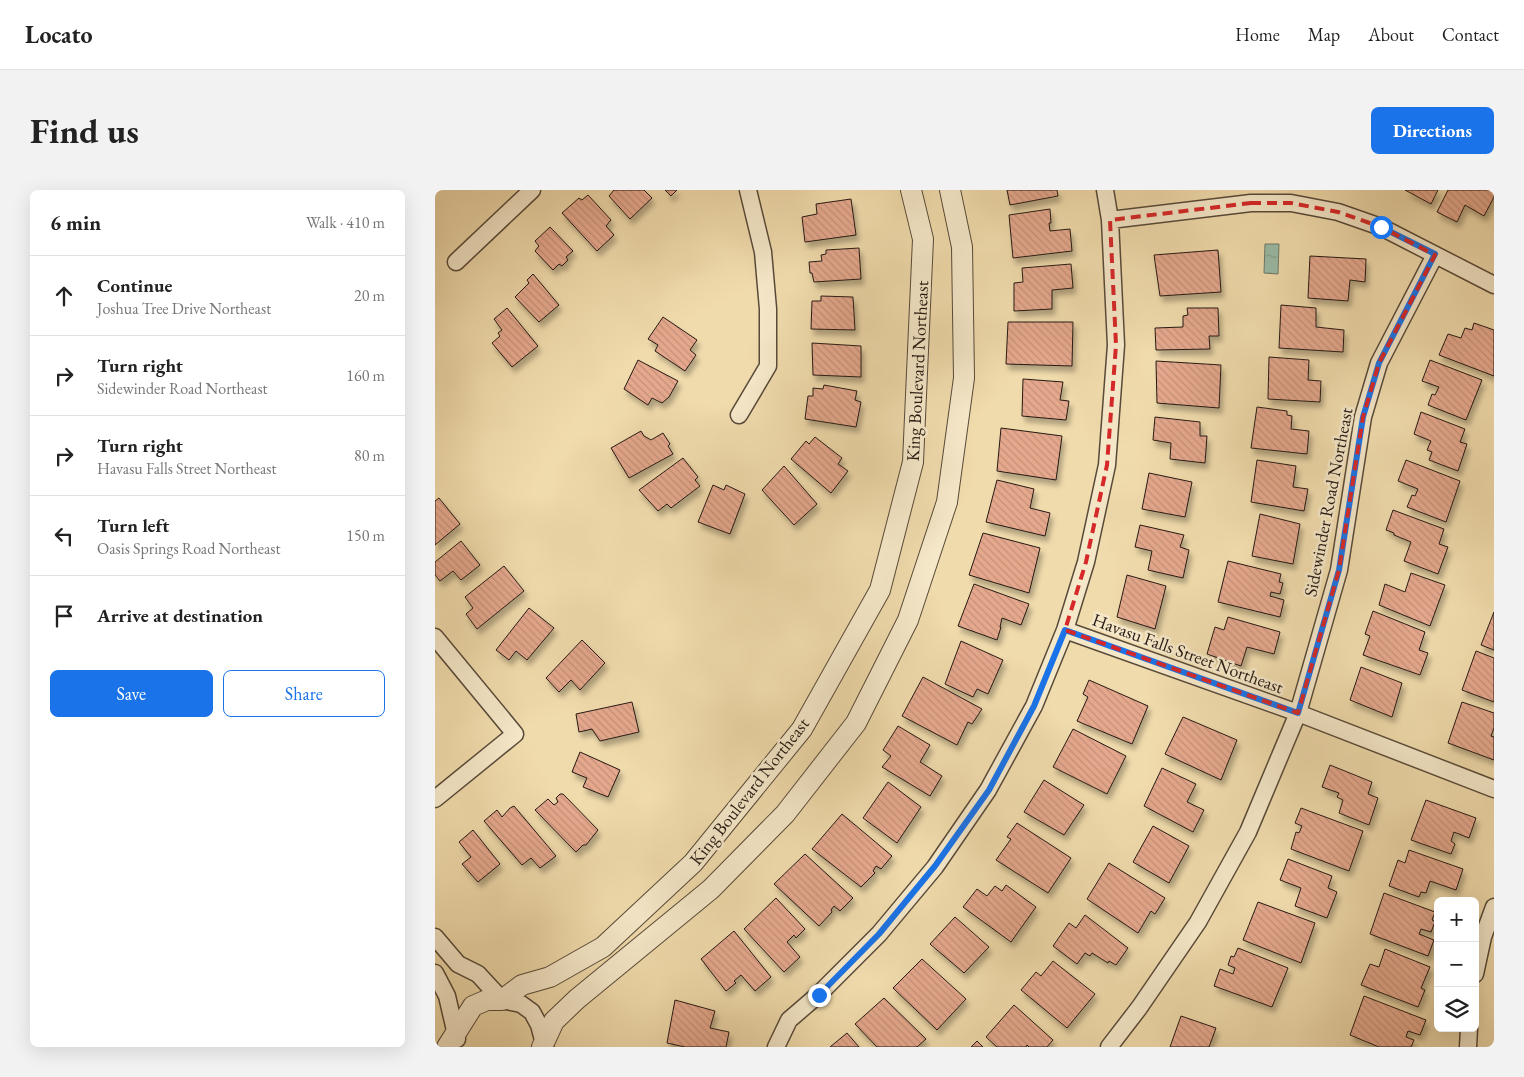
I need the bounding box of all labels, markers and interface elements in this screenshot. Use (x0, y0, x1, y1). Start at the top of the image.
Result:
text: Locato (25, 19, 93, 50)
text: Home (1235, 23, 1280, 46)
text: Map (1308, 23, 1340, 46)
text: About (1368, 23, 1414, 46)
text: Contact (1442, 23, 1499, 46)
button: Directions (1371, 107, 1494, 154)
text: Find us (30, 108, 139, 153)
text: 6 min (50, 209, 101, 236)
text: Walk · 410 m (306, 212, 385, 233)
route start (1370, 216, 1393, 239)
text: Continue (97, 273, 172, 298)
street label: King Boulevard Northeast (901, 280, 933, 462)
icon: ahead (50, 282, 78, 310)
text: 20 m (354, 285, 385, 306)
text: Joshua Tree Drive Northeast (97, 298, 271, 319)
text: Turn right (97, 353, 183, 378)
icon: right (50, 362, 78, 390)
text: 160 m (346, 365, 385, 386)
text: Sidewinder Road Northeast (97, 378, 268, 399)
street label: Sidewinder Road Northeast (1298, 405, 1358, 598)
text: Turn right (97, 433, 183, 458)
icon: right (50, 442, 78, 470)
text: 80 m (354, 445, 385, 466)
text: Havasu Falls Street Northeast (97, 458, 277, 479)
text: Turn left (97, 513, 169, 538)
icon: left (50, 522, 78, 550)
text: 150 m (346, 525, 385, 546)
text: Oasis Springs Road Northeast (97, 538, 281, 559)
icon: arrive (50, 602, 78, 630)
text: Arrive at destination (97, 603, 263, 628)
street label: Havasu Falls Street Northeast (1089, 608, 1287, 698)
button: Save (50, 670, 213, 717)
button: Share (223, 670, 385, 717)
street label: King Boulevard Northeast (684, 712, 814, 869)
map controls (1434, 897, 1479, 1032)
button: + (1434, 897, 1479, 942)
button: − (1434, 942, 1479, 987)
route end (808, 984, 831, 1007)
button: layers (1434, 987, 1479, 1032)

